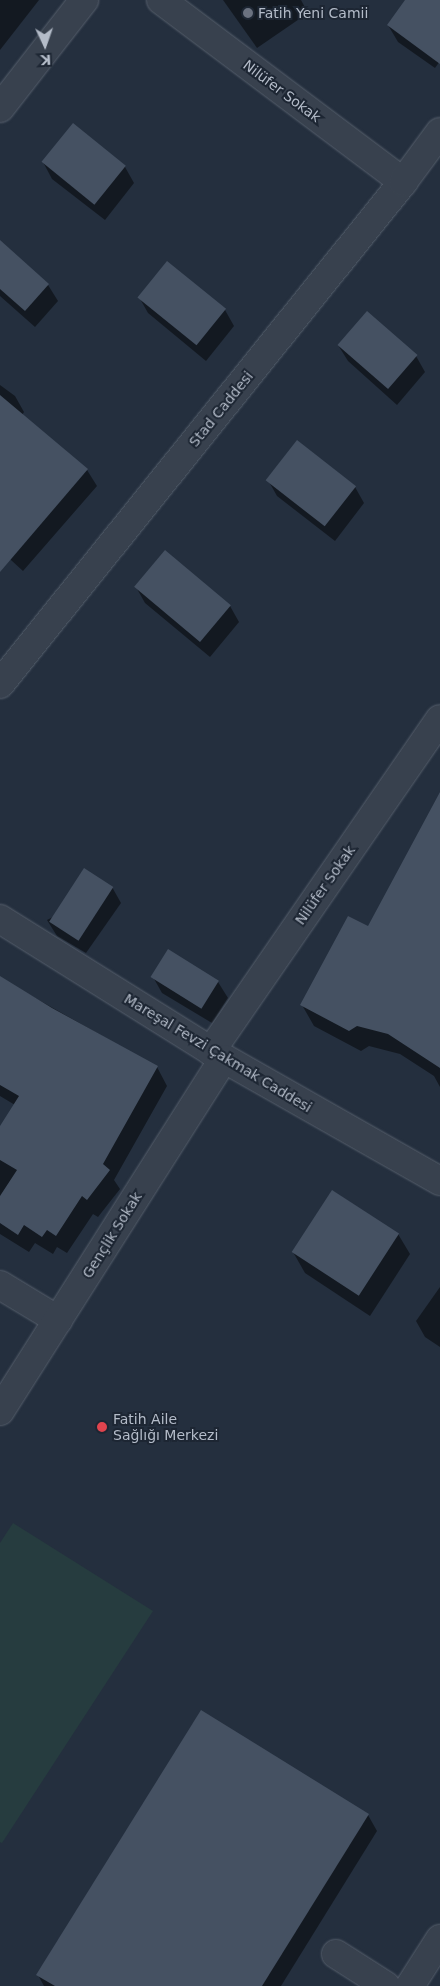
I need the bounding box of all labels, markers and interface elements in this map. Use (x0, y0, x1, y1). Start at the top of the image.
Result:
place label: Fatih Yeni Camii (258, 5, 368, 21)
marker: Fatih Yeni Camii (242, 7, 254, 19)
north arrow (20, 20, 70, 70)
text: K (40, 52, 52, 68)
street label: Nilüfer Sokak (240, 56, 324, 126)
street label: Stad Caddesi (185, 368, 257, 450)
street label: Nilüfer Sokak (291, 842, 359, 928)
street label: Mareşal Fevzi Çakmak Caddesi (121, 990, 315, 1116)
street label: Gençlik Sokak (79, 1189, 145, 1281)
place label: Fatih Aile Sağlığı Merkezi (113, 1411, 218, 1444)
marker: Fatih Aile Sağlığı Merkezi (95, 1420, 109, 1434)

